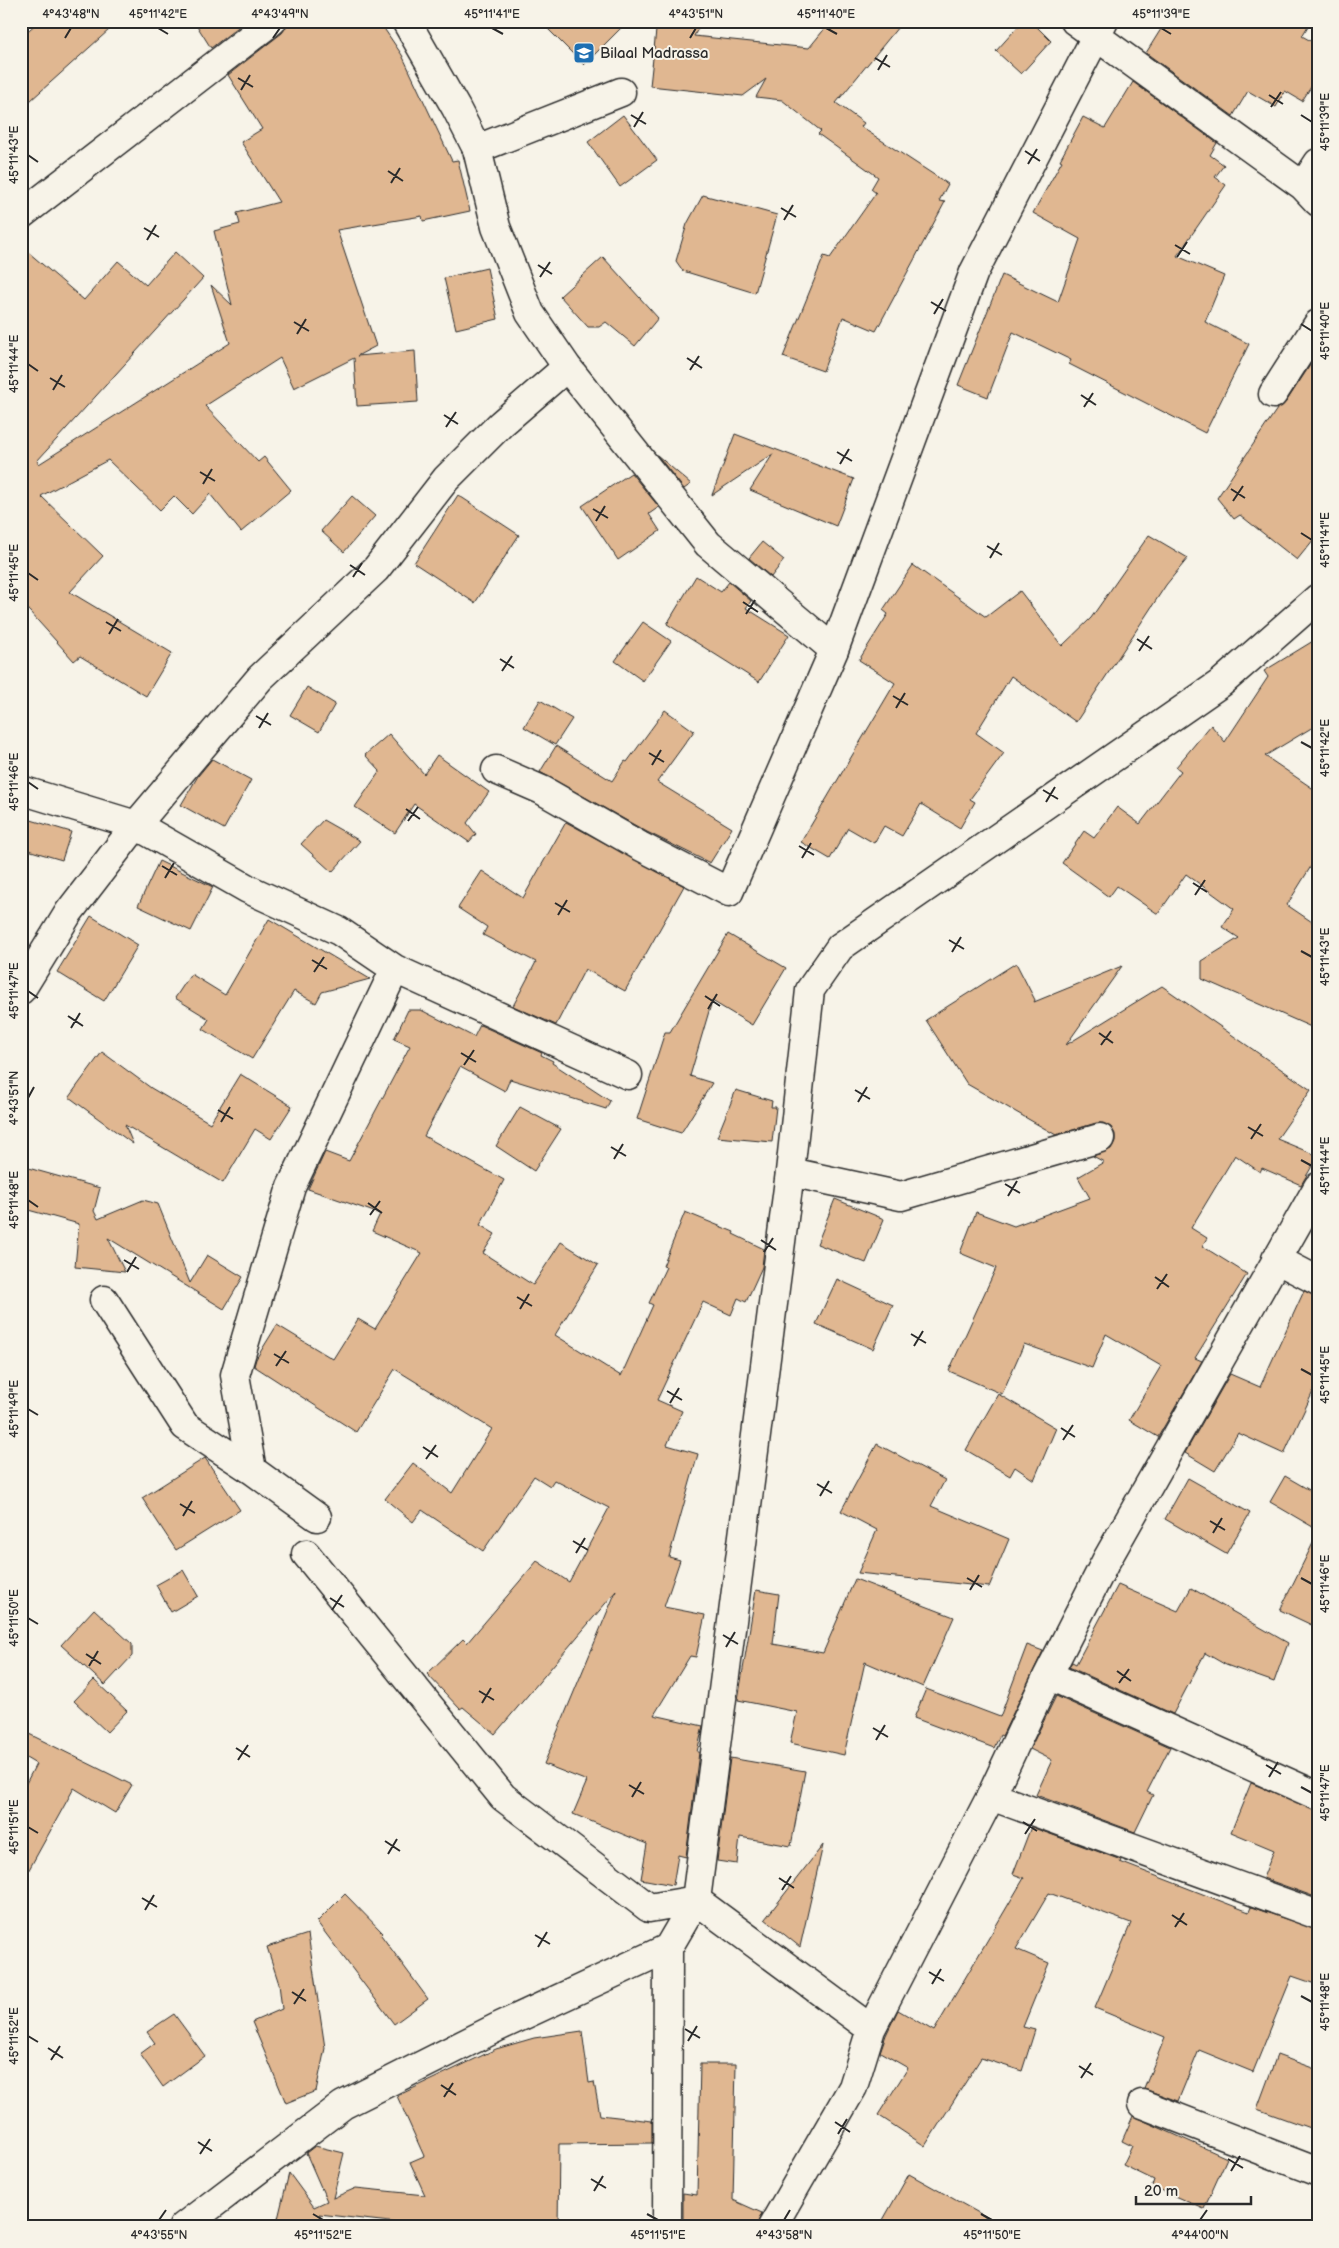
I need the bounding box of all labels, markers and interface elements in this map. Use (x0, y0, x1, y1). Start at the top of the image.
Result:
text: 4°43'48"N (42, 7, 100, 22)
text: 45°11'42"E (129, 7, 187, 22)
text: 4°43'49"N (251, 7, 309, 22)
text: 45°11'41"E (464, 7, 520, 22)
text: 4°43'51"N (669, 7, 723, 22)
text: 45°11'40"E (797, 7, 855, 22)
text: 45°11'39"E (1132, 7, 1190, 22)
school or university icon: Bilaal Madrassa (572, 41, 596, 65)
place label: Bilaal Madrassa (600, 44, 708, 63)
text: 45°11'39"E (1318, 93, 1333, 151)
text: 45°11'43"E (7, 126, 22, 184)
text: 45°11'40"E (1318, 302, 1333, 360)
text: 45°11'44"E (7, 335, 22, 393)
text: 45°11'41"E (1318, 512, 1333, 568)
text: 45°11'45"E (7, 544, 22, 602)
text: 45°11'42"E (1318, 719, 1333, 777)
text: 45°11'46"E (7, 753, 22, 811)
text: 45°11'43"E (1318, 928, 1333, 986)
text: 45°11'47"E (7, 962, 22, 1020)
text: 4°43'51"N (7, 1071, 22, 1125)
text: 45°11'44"E (1318, 1137, 1333, 1195)
text: 45°11'48"E (7, 1171, 22, 1229)
text: 45°11'45"E (1318, 1346, 1333, 1404)
text: 45°11'49"E (7, 1380, 22, 1438)
text: 45°11'46"E (1318, 1555, 1333, 1613)
text: 45°11'50"E (7, 1589, 22, 1647)
text: 45°11'47"E (1318, 1764, 1333, 1822)
text: 45°11'51"E (7, 1799, 22, 1855)
text: 45°11'48"E (1318, 1973, 1333, 2031)
text: 45°11'52"E (7, 2007, 22, 2065)
scale bar (1136, 2173, 1252, 2205)
text: 20 m (1144, 2182, 1178, 2201)
text: 4°43'55"N (130, 2228, 188, 2243)
text: 45°11'52"E (294, 2228, 352, 2243)
text: 45°11'51"E (630, 2228, 686, 2243)
text: 4°43'58"N (755, 2228, 813, 2243)
text: 45°11'50"E (963, 2228, 1021, 2243)
text: 4°44'00"N (1171, 2228, 1229, 2243)

